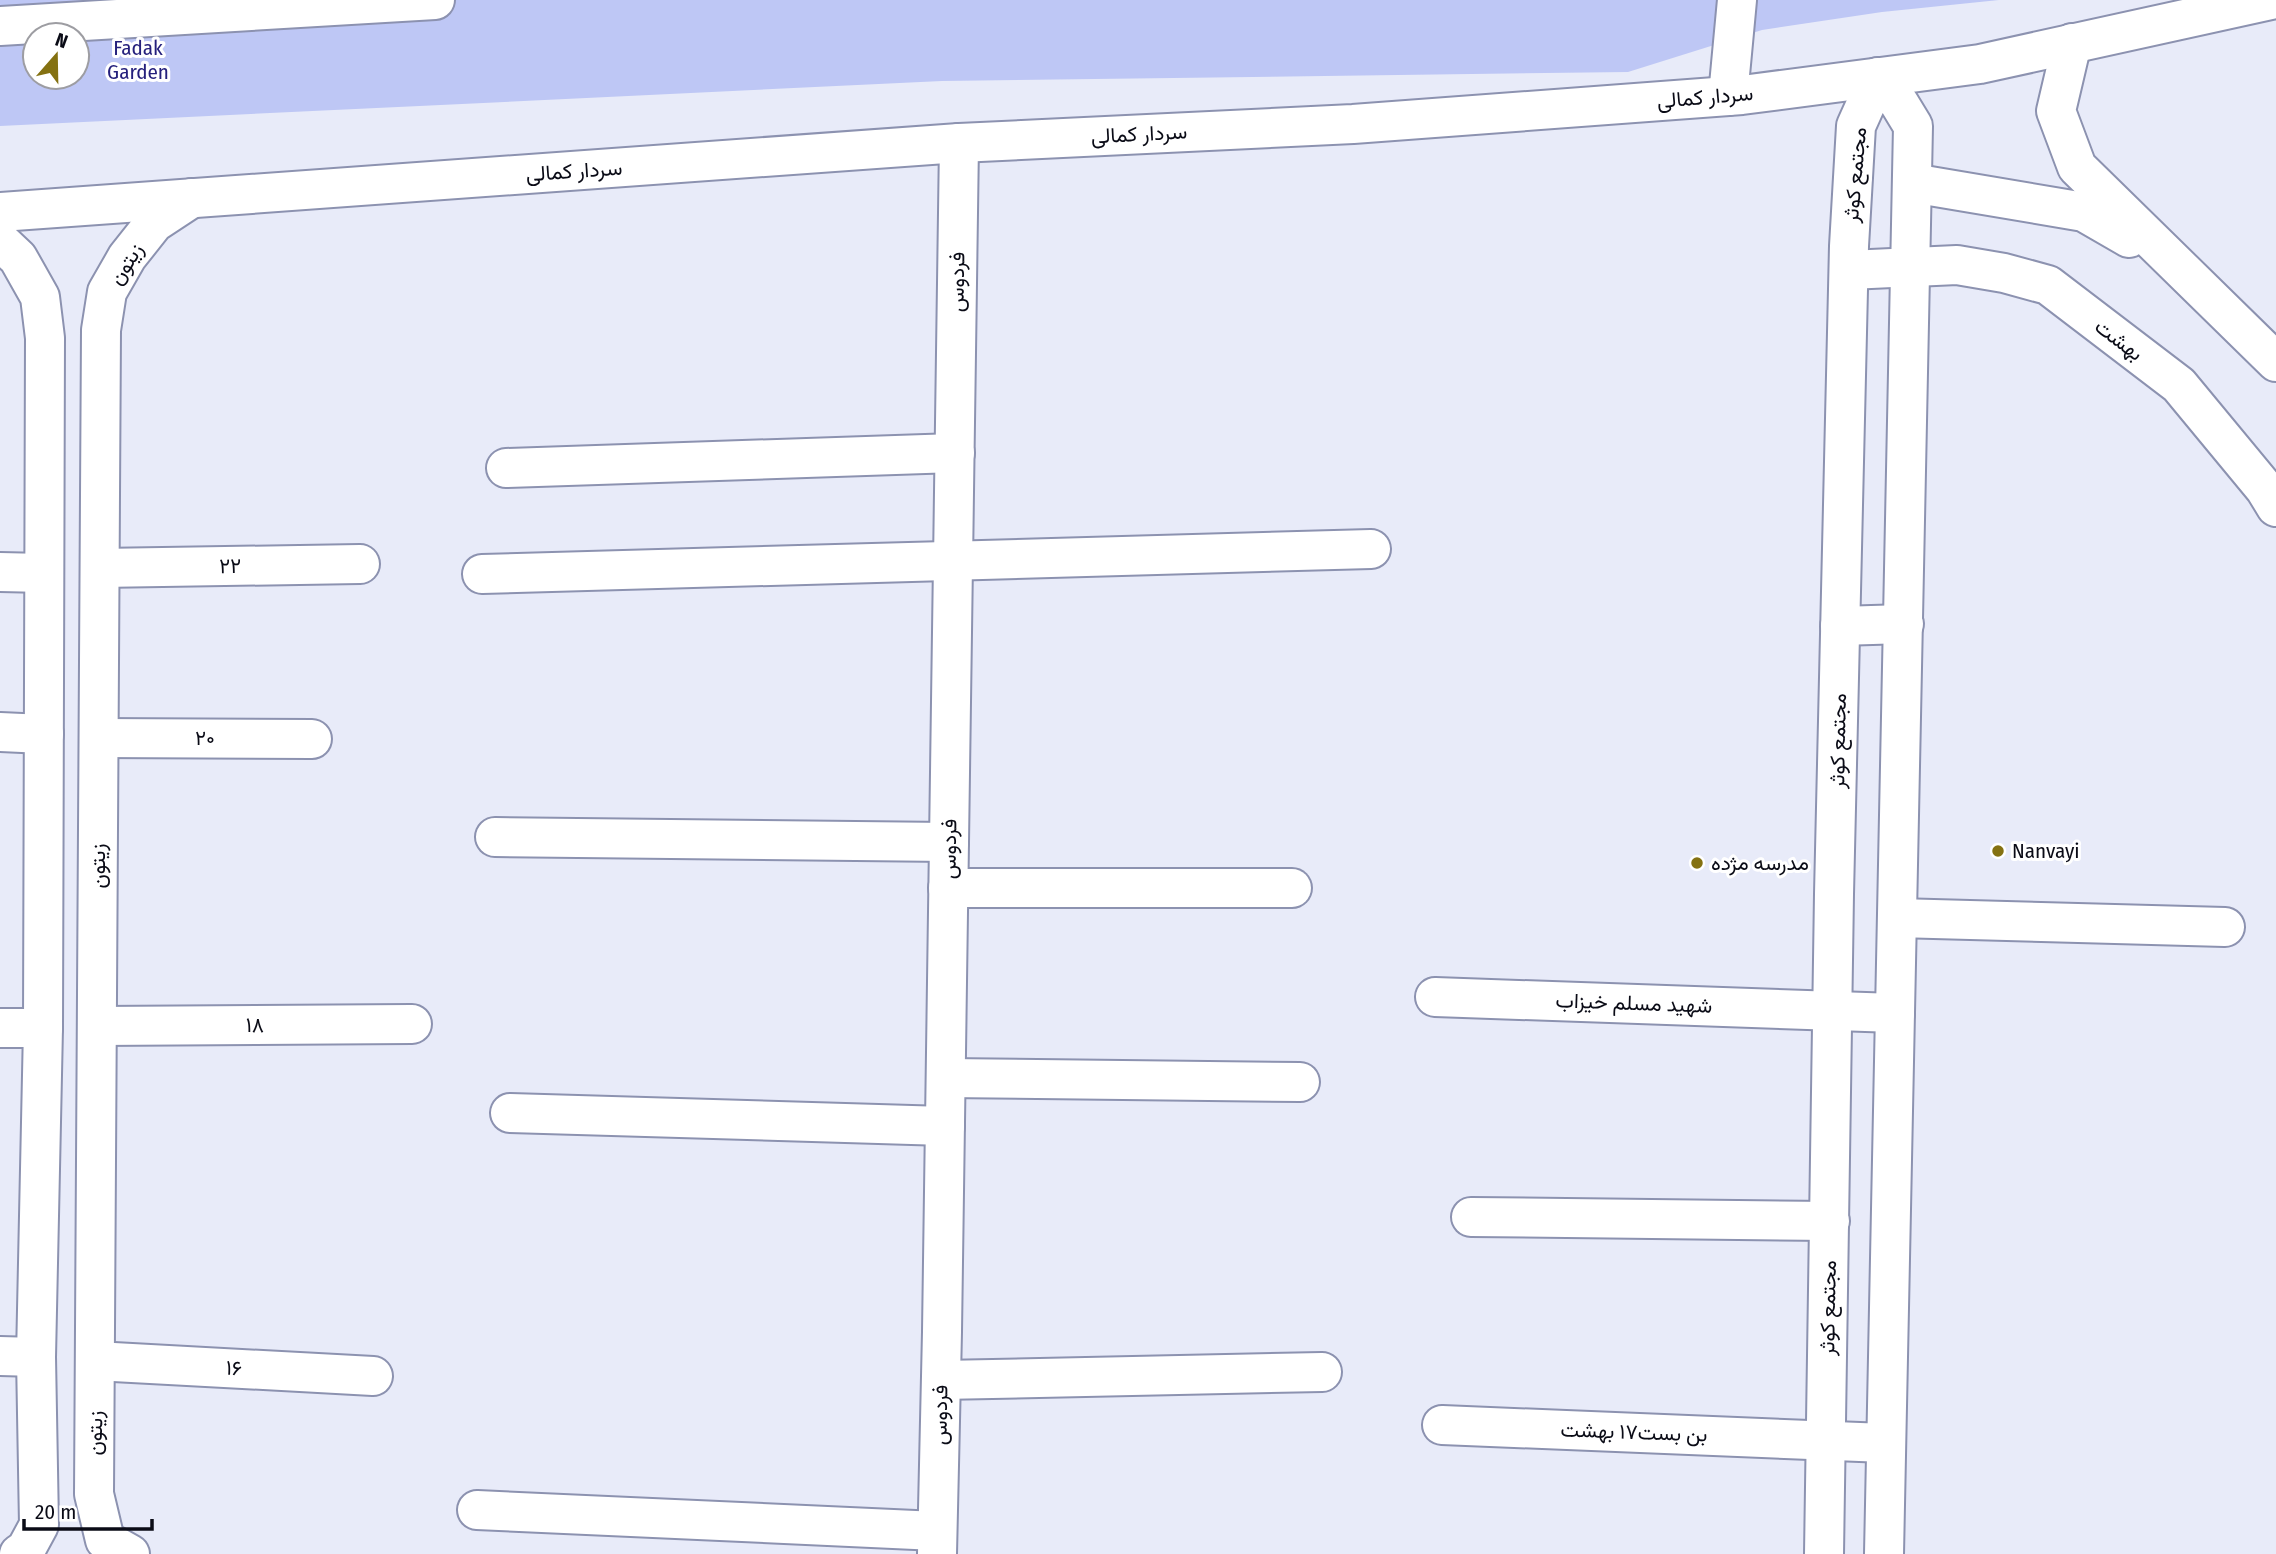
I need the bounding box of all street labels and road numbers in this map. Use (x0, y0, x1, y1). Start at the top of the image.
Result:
street label: سردار کمالی (1656, 80, 1754, 114)
street label: سردار کمالی (1090, 118, 1188, 150)
street label: مجتمع کوثر (1838, 126, 1873, 225)
street label: سردار کمالی (525, 155, 623, 187)
street label: زیتون (103, 238, 149, 290)
street label: فردوس (943, 252, 971, 312)
street label: بهشت (2090, 313, 2148, 367)
street label: ۲۲ (219, 553, 241, 579)
street label: مجتمع کوثر (1824, 693, 1853, 790)
street label: ۲۰ (195, 725, 215, 751)
street label: فردوس (935, 819, 963, 879)
street label: زیتون (85, 844, 111, 888)
street label: شهید مسلم خیزاب (1555, 987, 1713, 1020)
street label: ۱۸ (246, 1012, 264, 1038)
street label: مجتمع کوثر (1814, 1260, 1843, 1357)
street label: ۱۶ (225, 1355, 243, 1381)
street label: فردوس (926, 1385, 954, 1445)
street label: زیتون (82, 1410, 108, 1456)
street label: بن بست۱۷ بهشت (1560, 1416, 1708, 1448)

